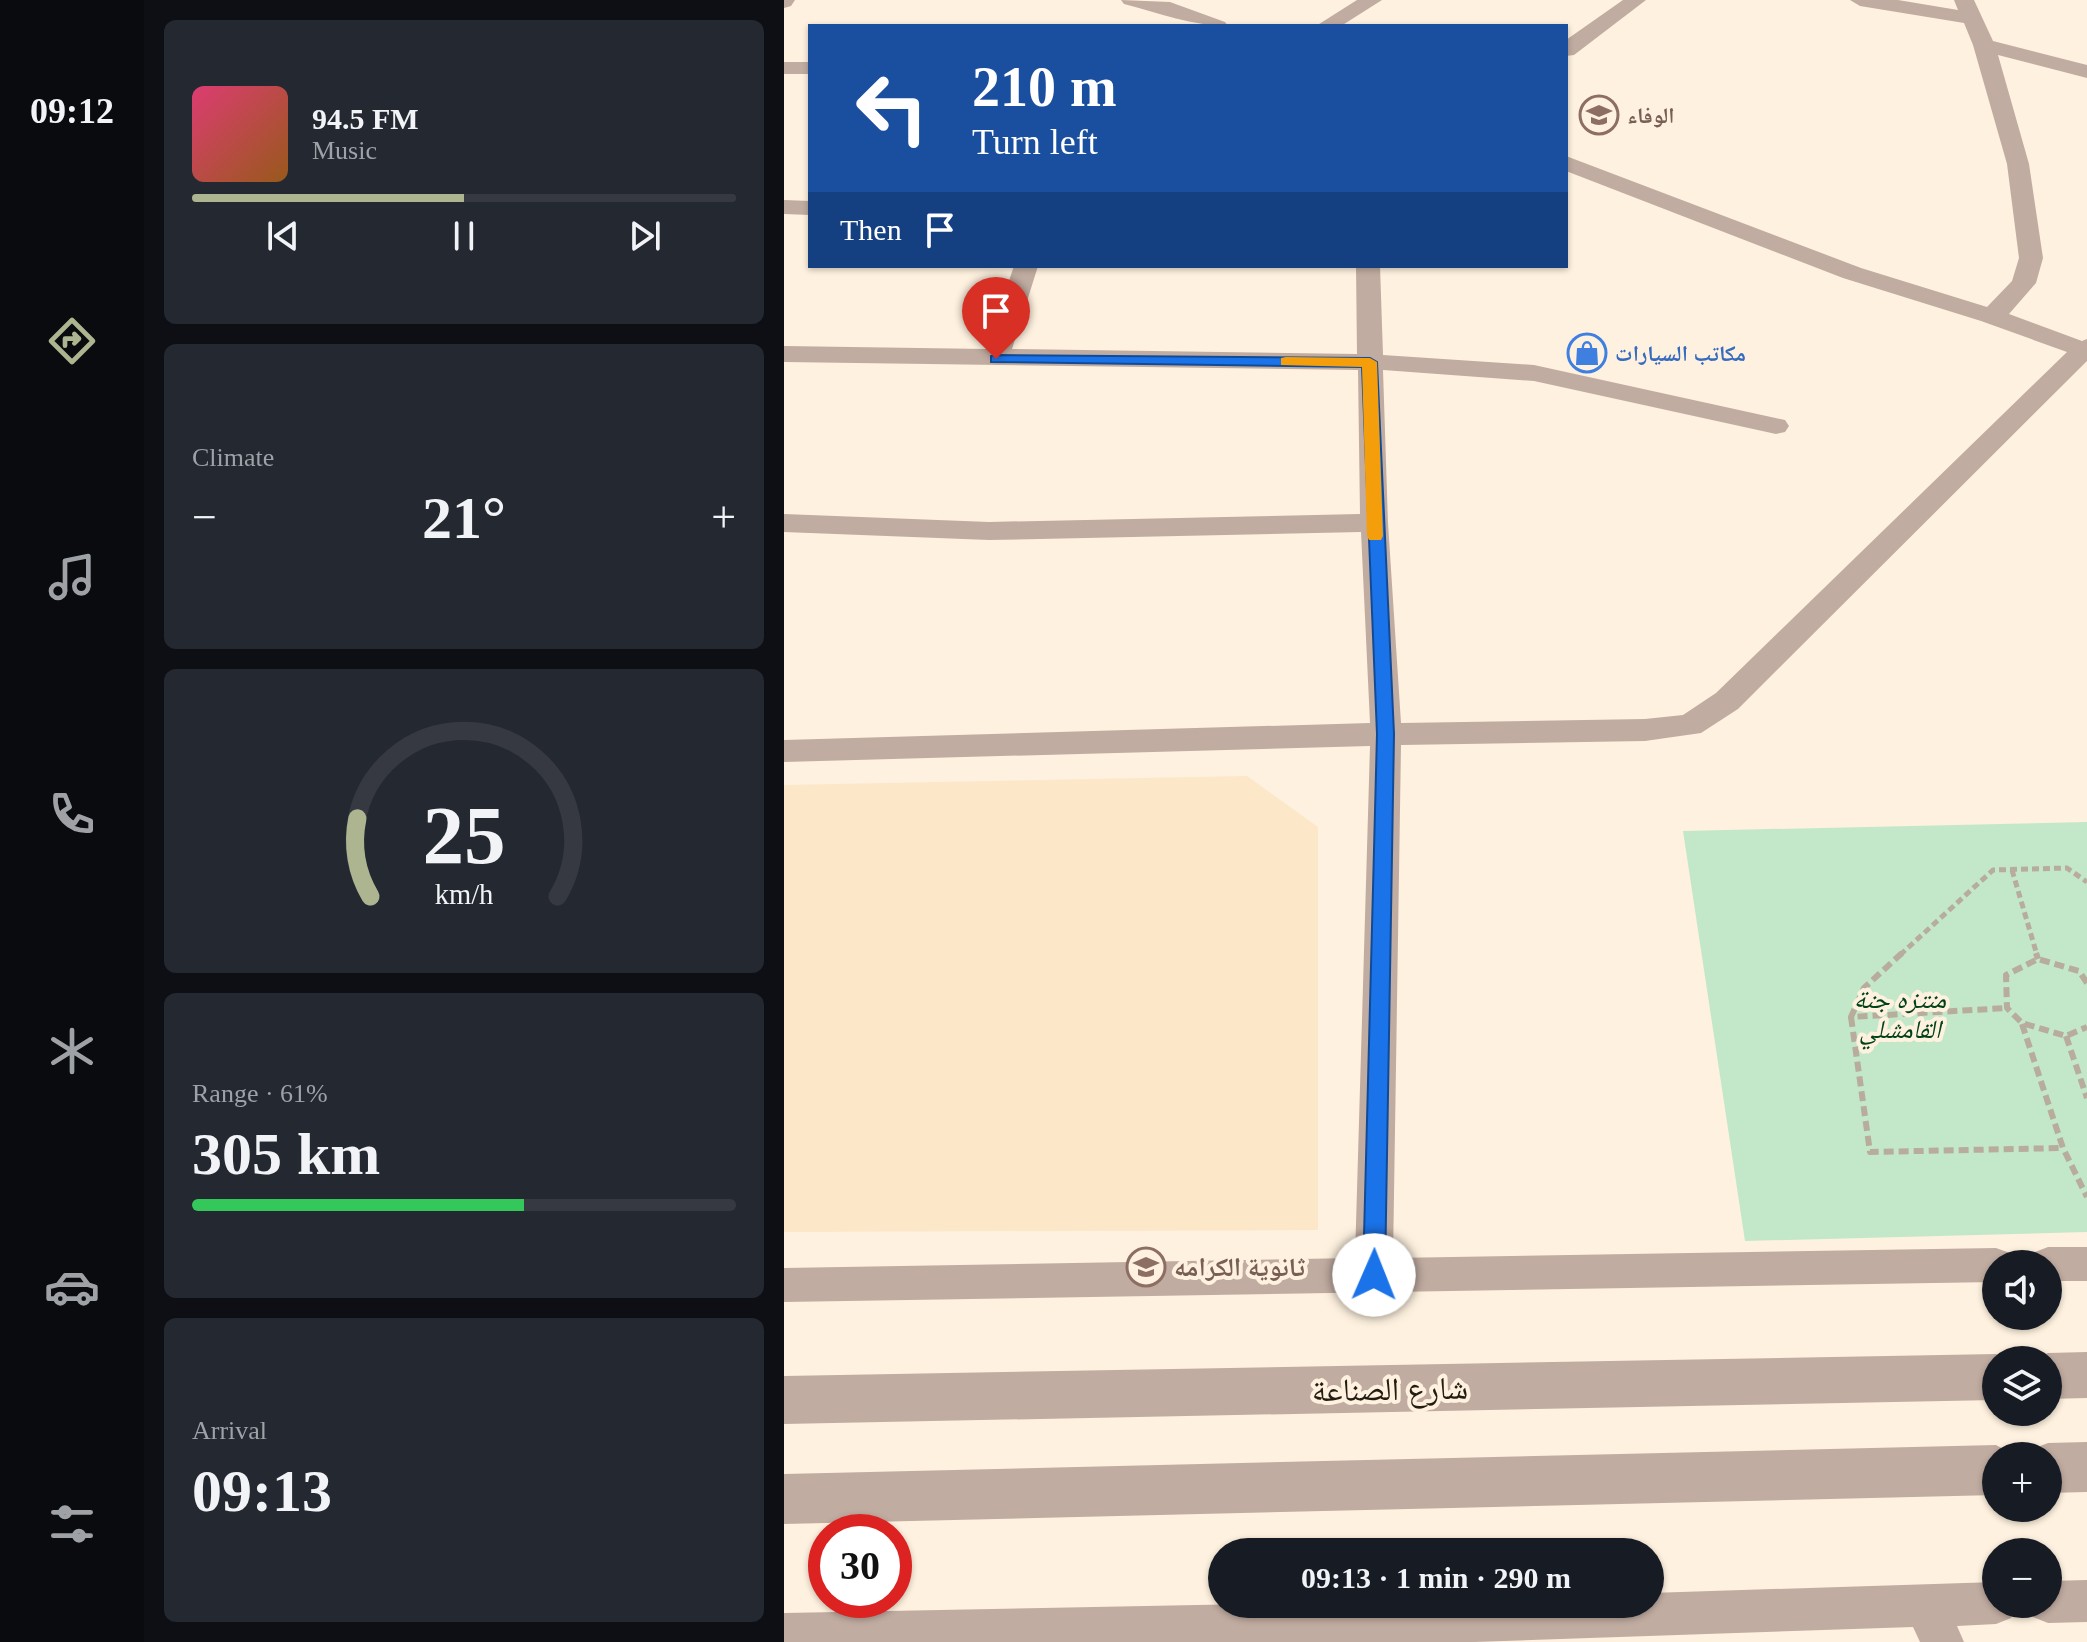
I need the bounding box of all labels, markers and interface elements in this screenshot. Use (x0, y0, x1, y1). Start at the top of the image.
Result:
icon: left (840, 56, 944, 160)
text: 210 m (972, 56, 1117, 118)
text: 09:12 (30, 91, 114, 131)
school or university icon: الوفاء (1578, 94, 1620, 136)
text: 94.5 FM (312, 102, 419, 135)
place label: الوفاء (1627, 103, 1674, 128)
text: Turn left (972, 122, 1098, 162)
text: Music (312, 136, 377, 165)
icon: arrive (918, 208, 962, 252)
text: Then (840, 213, 902, 246)
icon: previous (261, 214, 305, 258)
icon: pause (442, 214, 486, 258)
icon: next (623, 214, 667, 258)
pin (962, 277, 1030, 359)
icon: arrive (974, 289, 1018, 333)
icon: directions (44, 313, 100, 369)
shop icon: مكاتب السيارات (1566, 332, 1608, 374)
place label: مكاتب السيارات (1615, 341, 1746, 366)
text: Climate (192, 443, 274, 472)
text: 21° (422, 485, 506, 551)
text: − (192, 493, 217, 542)
text: + (711, 493, 736, 542)
icon: music (44, 549, 100, 605)
icon: phone (44, 786, 100, 842)
text: 25 (422, 789, 506, 881)
text: km/h (435, 879, 493, 910)
park label: منتزه جنة القامشلي (1854, 985, 1946, 1049)
icon: climate (44, 1023, 100, 1079)
text: Range · 61% (192, 1079, 328, 1108)
text: 305 km (192, 1121, 380, 1187)
position arrow (1332, 1233, 1416, 1317)
school or university icon: ثانوية الكرامه (1125, 1246, 1167, 1288)
map controls (1982, 1250, 2062, 1618)
button: sound (1982, 1250, 2062, 1330)
place label: ثانوية الكرامه (1174, 1253, 1305, 1282)
icon: car (44, 1259, 100, 1315)
button: layers (1982, 1346, 2062, 1426)
street label: شارع الصناعة (1312, 1370, 1468, 1410)
text: Arrival (192, 1416, 267, 1445)
button: + (1982, 1442, 2062, 1522)
text: 09:13 (192, 1458, 332, 1524)
icon: filters (44, 1496, 100, 1552)
speed limit sign: 30 (808, 1514, 912, 1618)
button: − (1982, 1538, 2062, 1618)
text: 09:13 · 1 min · 290 m (1301, 1561, 1571, 1594)

